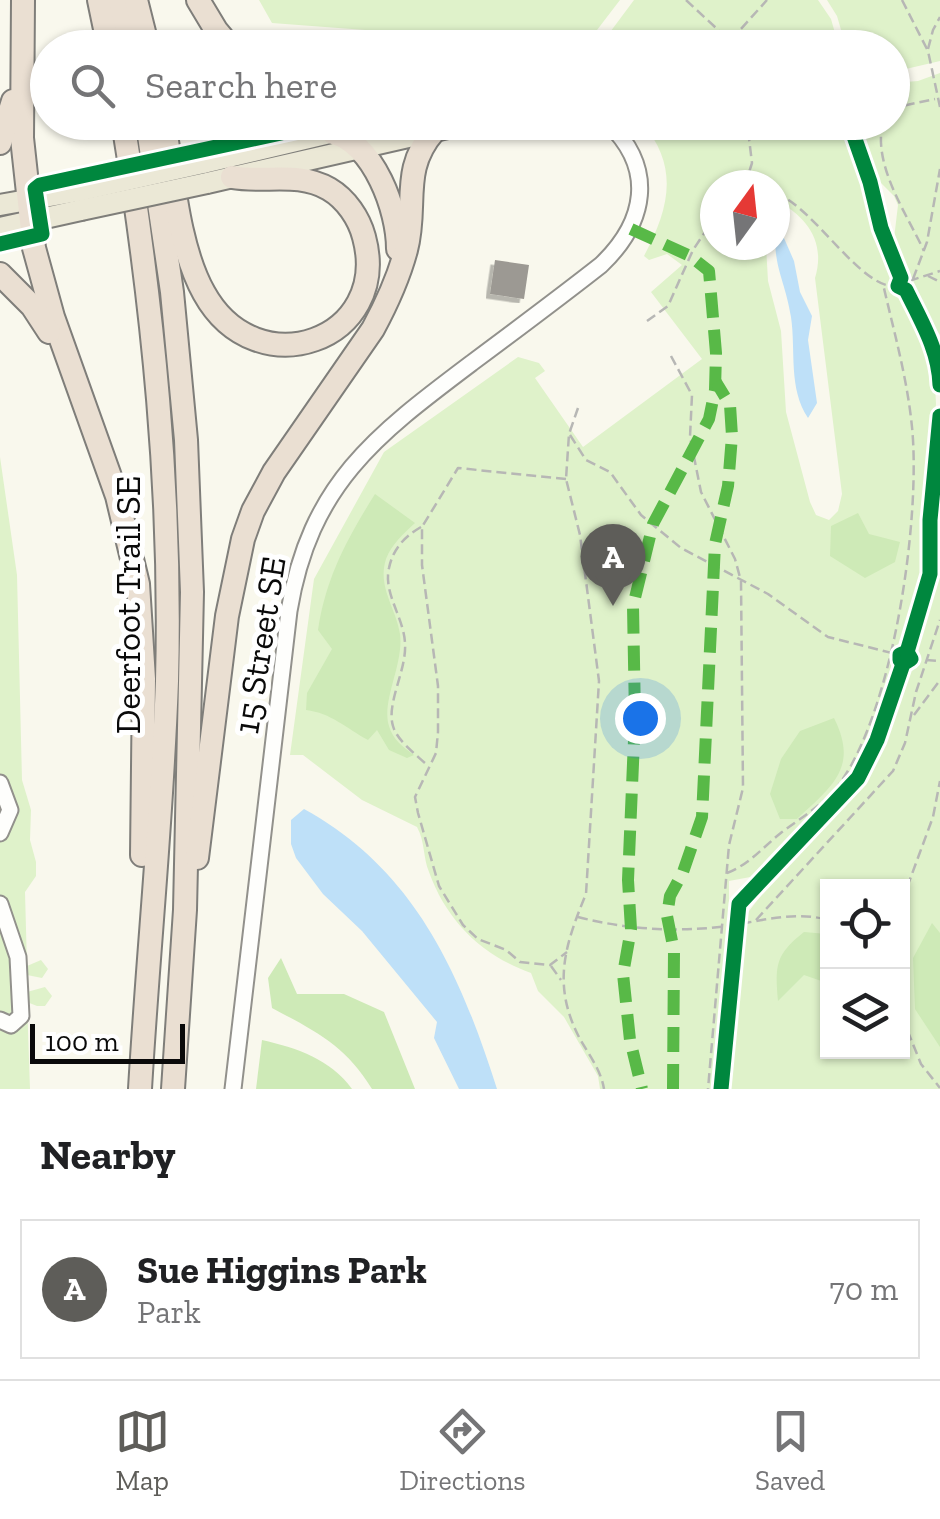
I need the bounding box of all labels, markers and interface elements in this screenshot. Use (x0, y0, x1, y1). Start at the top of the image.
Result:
search box (30, 30, 910, 140)
icon: search (65, 58, 120, 113)
text: Search here (145, 62, 337, 108)
north arrow (700, 170, 790, 260)
street label: Deerfoot Trail SE (107, 476, 149, 734)
pin: A (580, 524, 646, 606)
street label: 15 Street SE (225, 553, 295, 737)
your location (615, 693, 666, 744)
map controls (820, 879, 910, 1059)
button: locate (820, 879, 910, 969)
button: layers (820, 969, 910, 1059)
scale bar (30, 1019, 185, 1064)
text: 100 m (45, 1025, 119, 1058)
text: Nearby (40, 1129, 176, 1180)
text: Sue Higgins Park (137, 1247, 427, 1293)
text: A (64, 1270, 85, 1308)
text: 70 m (830, 1270, 898, 1308)
text: Park (137, 1293, 201, 1331)
tab: Map (115, 1404, 170, 1497)
tab: Directions (399, 1404, 526, 1497)
tab: Saved (755, 1404, 825, 1497)

